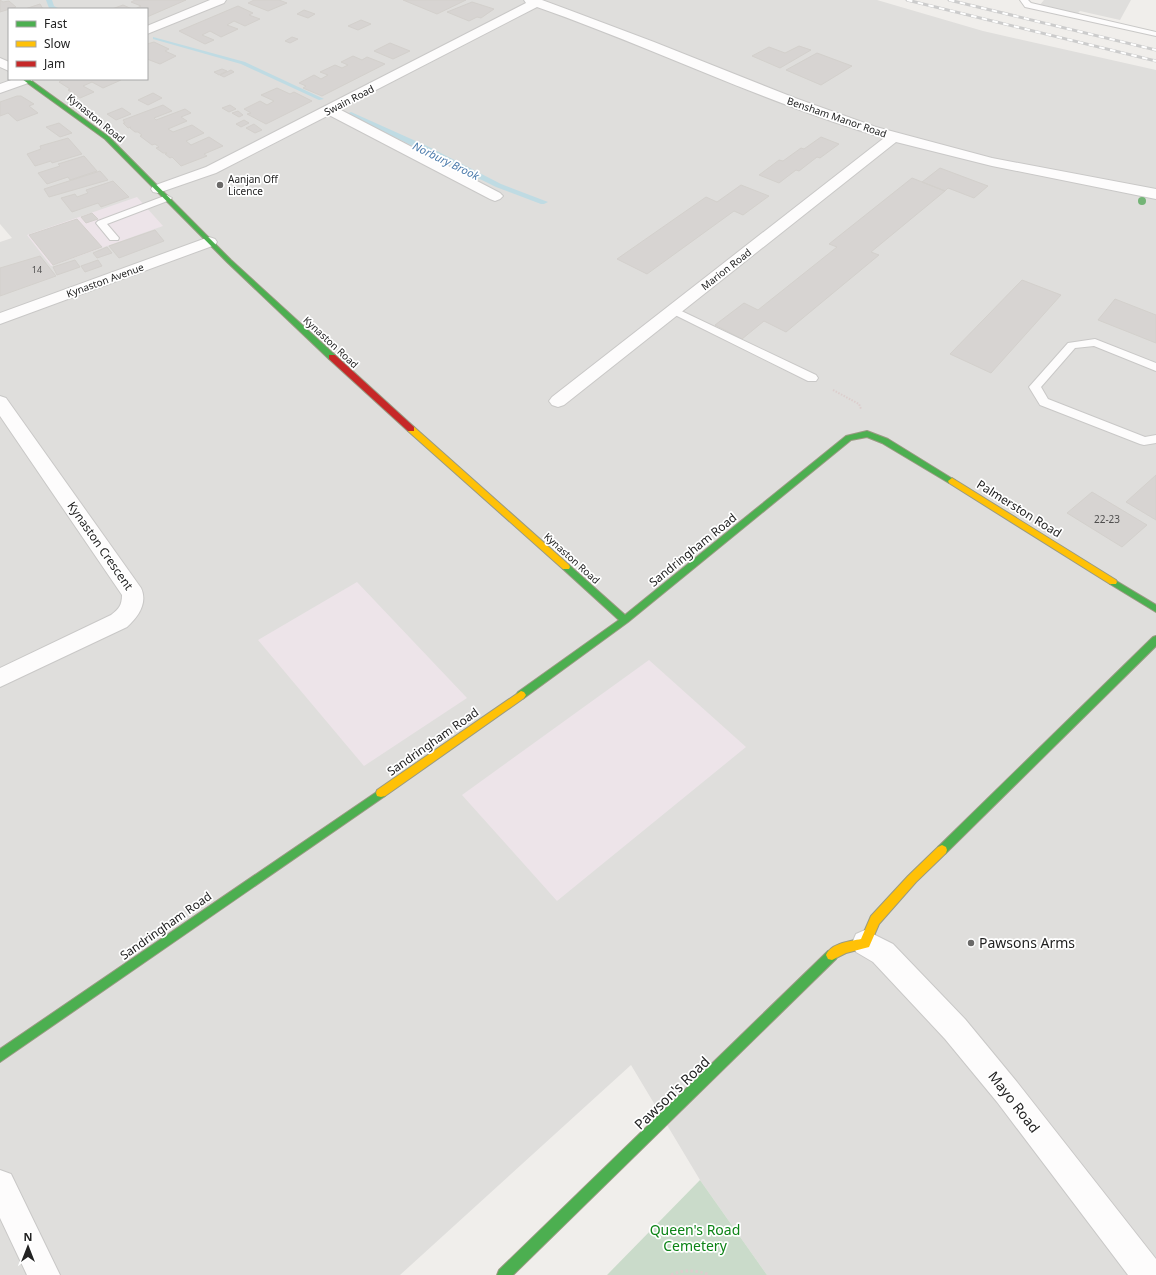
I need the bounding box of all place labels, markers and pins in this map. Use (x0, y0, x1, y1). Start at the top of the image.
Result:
place label: Aanjan Off Licence (228, 172, 279, 198)
marker: Aanjan Off Licence (215, 180, 225, 190)
place label: Pawsons Arms (979, 933, 1075, 952)
marker: Pawsons Arms (966, 938, 976, 948)

